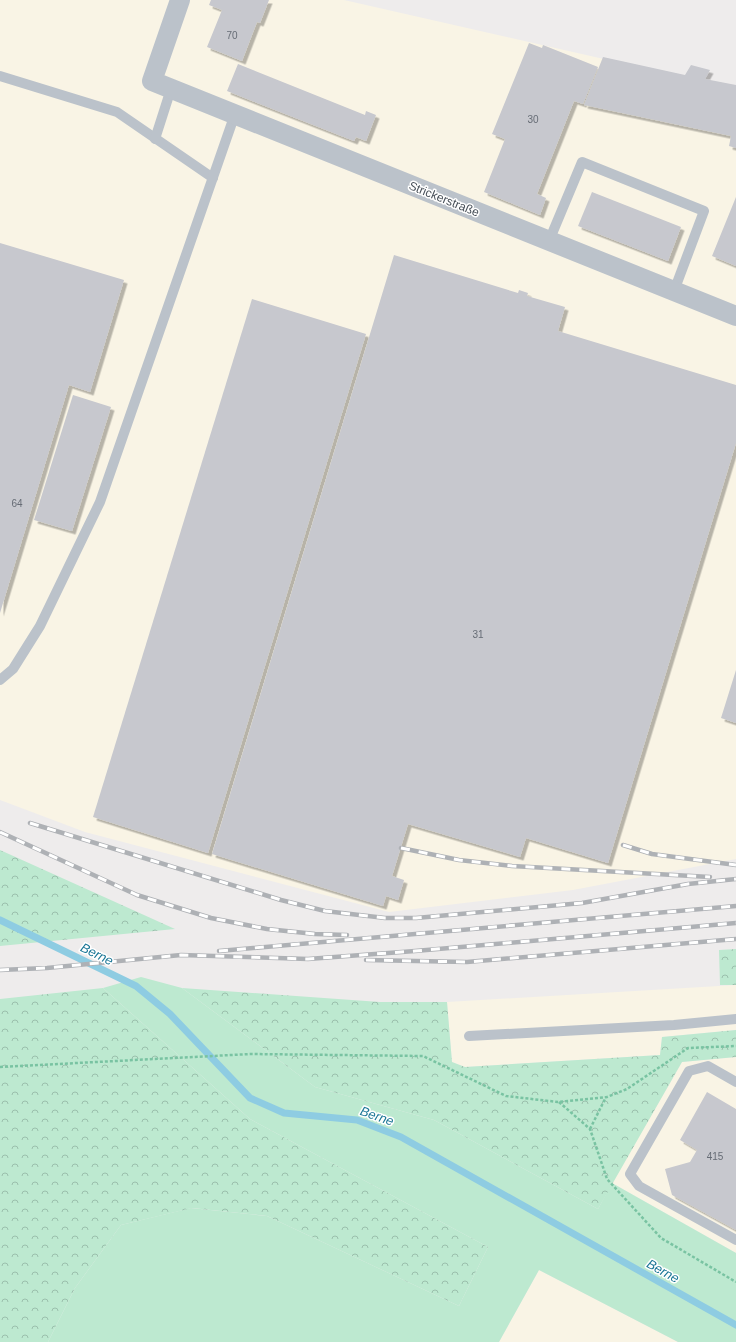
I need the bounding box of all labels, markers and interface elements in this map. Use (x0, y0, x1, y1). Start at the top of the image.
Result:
house number: 70 (226, 30, 238, 41)
house number: 30 (527, 114, 539, 125)
street label: Strickerstraße (407, 179, 482, 220)
house number: 64 (11, 498, 23, 509)
house number: 31 (472, 629, 484, 640)
water label: Berne (78, 940, 116, 968)
water label: Berne (358, 1103, 396, 1129)
house number: 415 (707, 1151, 724, 1162)
water label: Berne (644, 1256, 682, 1286)

